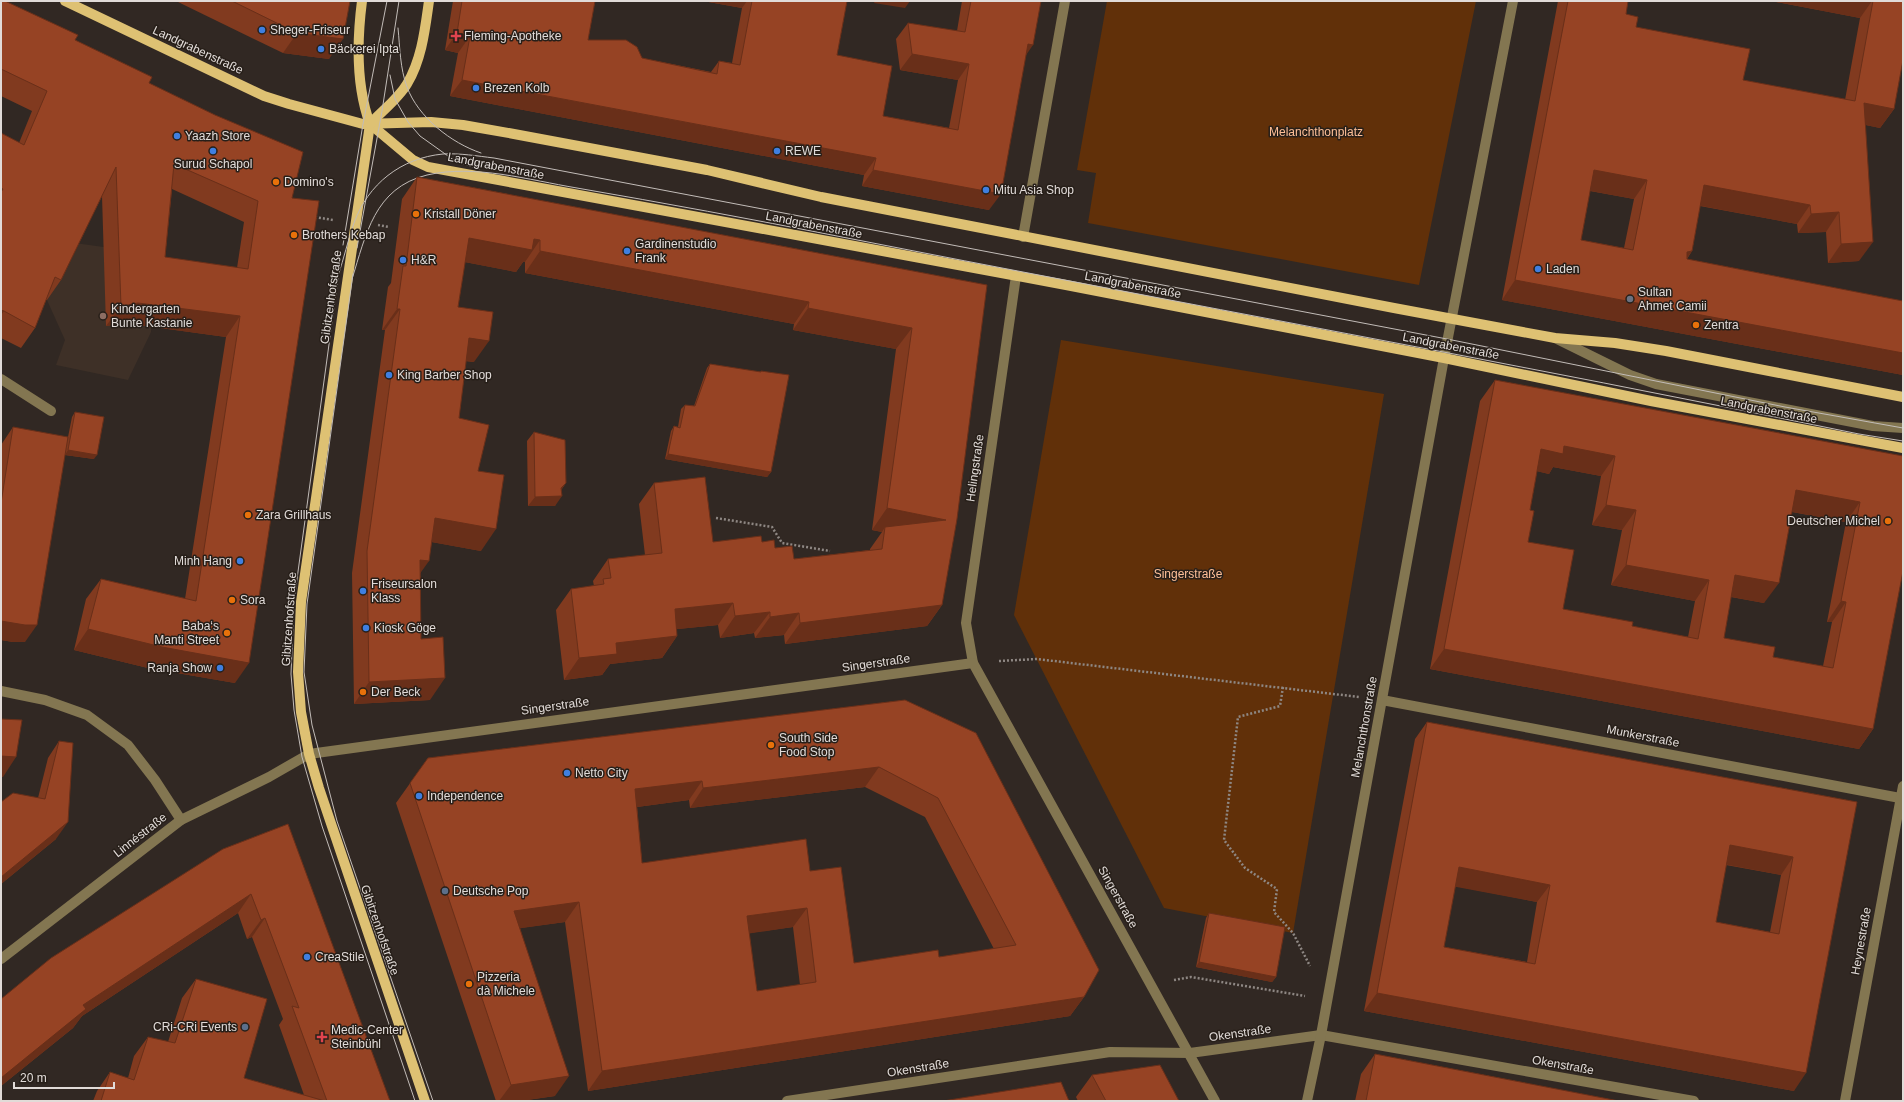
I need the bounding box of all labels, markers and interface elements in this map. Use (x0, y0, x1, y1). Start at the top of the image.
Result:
street label: Landgrabenstraße (151, 23, 246, 77)
place label: Sheger-Friseur (270, 23, 350, 37)
marker: Sheger-Friseur (257, 25, 267, 35)
place label: Fleming-Apotheke (464, 29, 562, 43)
marker: Fleming-Apotheke (451, 31, 461, 41)
place label: Bäckerei Ipta (329, 42, 399, 56)
marker: Bäckerei Ipta (316, 44, 326, 54)
place label: Brezen Kolb (484, 81, 550, 95)
marker: Brezen Kolb (471, 83, 481, 93)
park label: Melanchthonplatz (1269, 125, 1363, 139)
place label: Yaazh Store (185, 129, 250, 143)
marker: Yaazh Store (172, 131, 182, 141)
place label: REWE (785, 144, 821, 158)
marker: Surud Schapol (208, 146, 218, 156)
marker: REWE (772, 146, 782, 156)
street label: Landgrabenstraße (447, 150, 546, 182)
place label: Surud Schapol (174, 157, 252, 171)
place label: Domino's (284, 175, 334, 189)
marker: Domino's (271, 177, 281, 187)
place label: Mitu Asia Shop (994, 183, 1074, 197)
marker: Mitu Asia Shop (981, 185, 991, 195)
place label: Kristall Döner (424, 207, 496, 221)
marker: Kristall Döner (411, 209, 421, 219)
street label: Landgrabenstraße (765, 209, 864, 241)
place label: Brothers Kebap (302, 228, 386, 242)
marker: Brothers Kebap (289, 230, 299, 240)
place label: Gardinenstudio Frank (635, 237, 717, 265)
marker: Gardinenstudio Frank (622, 246, 632, 256)
street label: Gibitzenhofstraße (317, 249, 345, 345)
place label: H&R (411, 253, 437, 267)
marker: H&R (398, 255, 408, 265)
place label: Laden (1546, 262, 1579, 276)
marker: Laden (1533, 264, 1543, 274)
street label: Landgrabenstraße (1084, 269, 1183, 301)
place label: Sultan Ahmet Camii (1638, 285, 1707, 313)
marker: Sultan Ahmet Camii (1625, 294, 1635, 304)
place label: Kindergarten Bunte Kastanie (111, 302, 193, 330)
marker: Kindergarten Bunte Kastanie (98, 311, 108, 321)
place label: Zentra (1704, 318, 1739, 332)
marker: Zentra (1691, 320, 1701, 330)
street label: Landgrabenstraße (1402, 330, 1501, 362)
place label: King Barber Shop (397, 368, 492, 382)
marker: King Barber Shop (384, 370, 394, 380)
street label: Landgrabenstraße (1720, 394, 1819, 426)
street label: Helingstraße (963, 433, 987, 503)
place label: Zara Grillhaus (256, 508, 331, 522)
marker: Zara Grillhaus (243, 510, 253, 520)
place label: Deutscher Michel (1787, 514, 1880, 528)
marker: Deutscher Michel (1883, 516, 1893, 526)
place label: Minh Hang (174, 554, 232, 568)
marker: Minh Hang (235, 556, 245, 566)
park label: Singerstraße (1154, 567, 1223, 581)
street label: Gibitzenhofstraße (279, 571, 299, 667)
place label: Friseursalon Klass (371, 577, 437, 605)
marker: Friseursalon Klass (358, 586, 368, 596)
place label: Sora (240, 593, 266, 607)
marker: Sora (227, 595, 237, 605)
place label: Baba‘s Manti Street (154, 619, 220, 647)
place label: Kiosk Göge (374, 621, 436, 635)
marker: Kiosk Göge (361, 623, 371, 633)
marker: Baba‘s Manti Street (222, 628, 232, 638)
street label: Singerstraße (841, 651, 911, 675)
place label: Ranja Show (147, 661, 212, 675)
marker: Ranja Show (215, 663, 225, 673)
street label: Melanchthonstraße (1348, 675, 1380, 779)
place label: Der Beck (371, 685, 421, 699)
marker: Der Beck (358, 687, 368, 697)
street label: Singerstraße (520, 694, 590, 718)
street label: Munkerstraße (1605, 722, 1681, 750)
place label: South Side Food Stop (779, 731, 838, 759)
marker: South Side Food Stop (766, 740, 776, 750)
place label: Netto City (575, 766, 628, 780)
marker: Netto City (562, 768, 572, 778)
place label: Independence (427, 789, 503, 803)
marker: Independence (414, 791, 424, 801)
street label: Linnéstraße (111, 810, 170, 860)
street label: Singerstraße (1095, 864, 1141, 931)
street label: Gibitzenhofstraße (358, 883, 402, 977)
place label: Deutsche Pop (453, 884, 529, 898)
marker: Deutsche Pop (440, 886, 450, 896)
street label: Heynestraße (1848, 906, 1874, 976)
place label: CreaStile (315, 950, 365, 964)
marker: CreaStile (302, 952, 312, 962)
place label: Pizzeria dà Michele (477, 970, 535, 998)
marker: Pizzeria dà Michele (464, 979, 474, 989)
place label: CRi-CRi Events (153, 1020, 237, 1034)
marker: CRi-CRi Events (240, 1022, 250, 1032)
street label: Okenstraße (1208, 1022, 1272, 1044)
place label: Medic-Center Steinbühl (331, 1023, 403, 1051)
marker: Medic-Center Steinbühl (316, 1031, 328, 1043)
street label: Okenstraße (1531, 1053, 1595, 1077)
street label: Okenstraße (886, 1056, 950, 1080)
scale bar (14, 1064, 114, 1090)
text: 20 m (20, 1071, 47, 1085)

